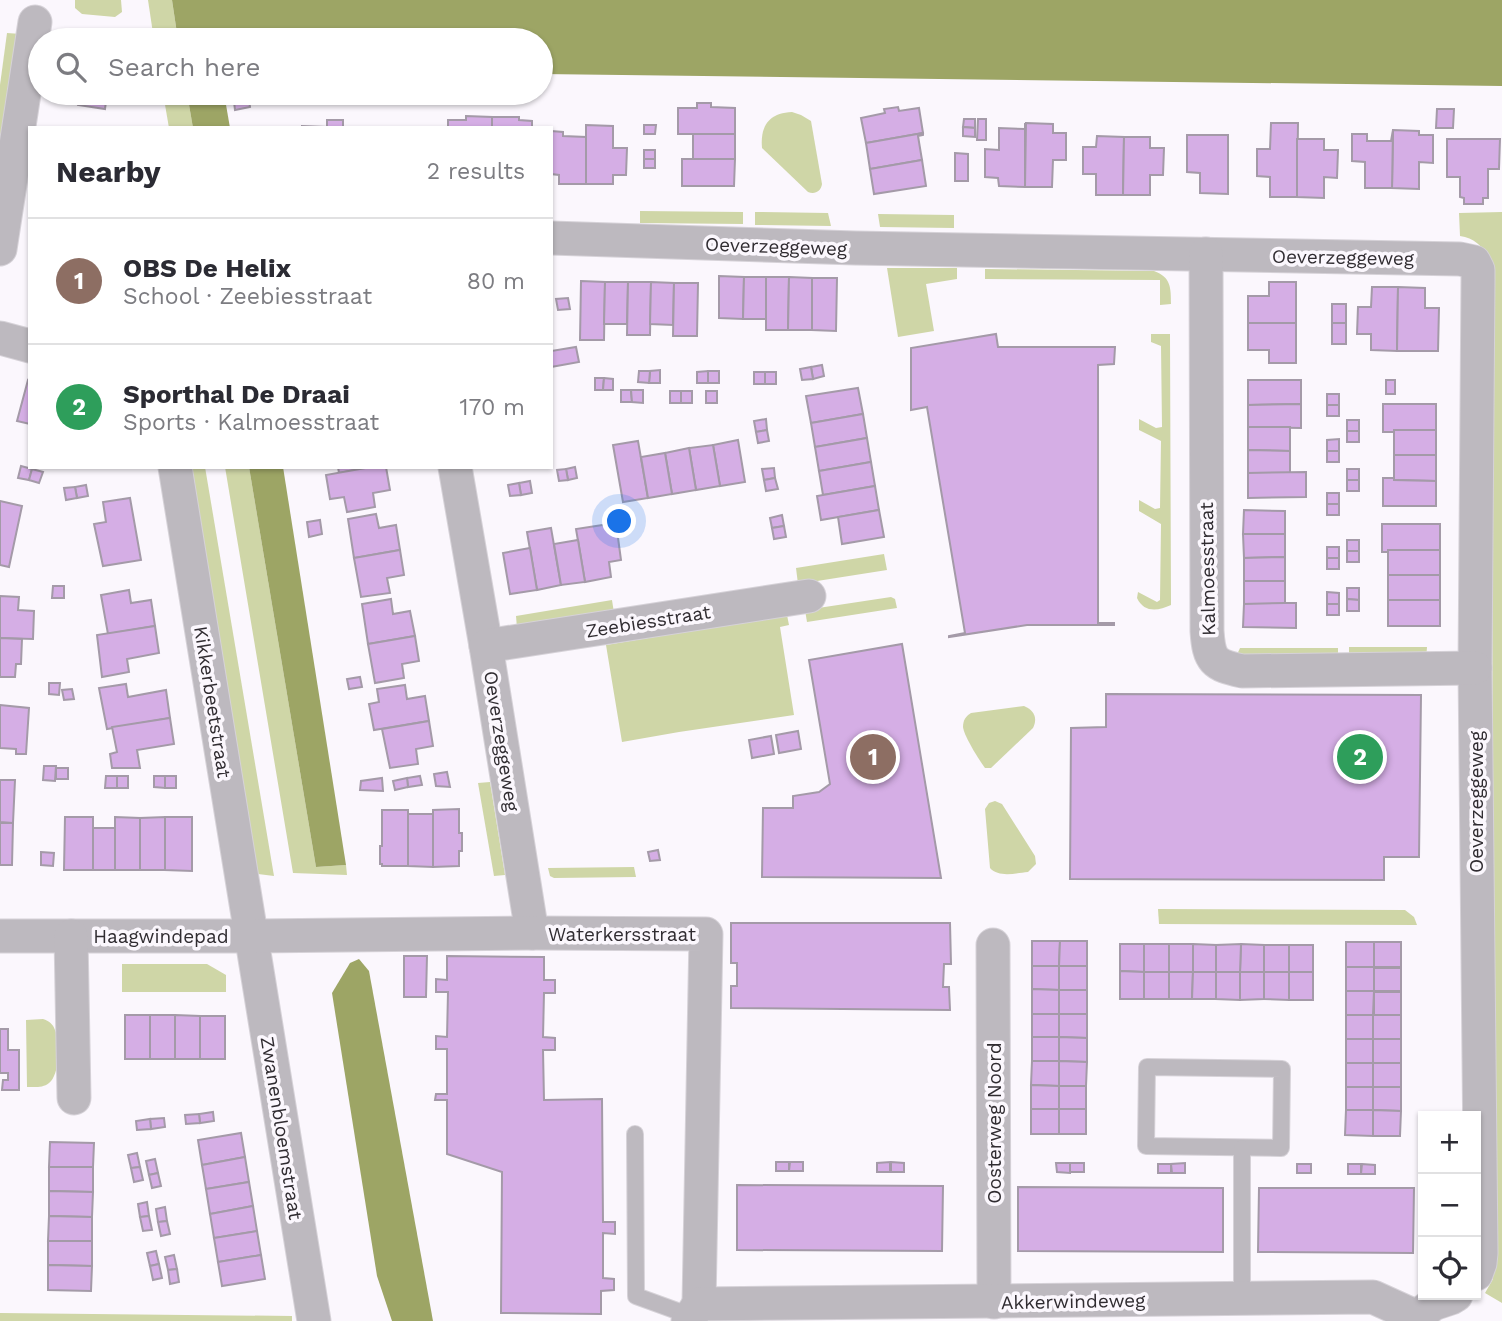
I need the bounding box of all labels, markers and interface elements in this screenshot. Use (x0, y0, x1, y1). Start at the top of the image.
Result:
search box (28, 28, 553, 105)
icon: search (52, 48, 90, 86)
text: Search here (108, 52, 260, 82)
text: Nearby (56, 154, 161, 189)
text: 2 results (427, 158, 525, 185)
street label: Oeverzeggeweg (705, 233, 848, 261)
street label: Oeverzeggeweg (1272, 245, 1415, 270)
text: OBS De Helix (123, 253, 291, 283)
text: 1 (74, 268, 84, 295)
text: 80 m (467, 268, 525, 295)
text: School · Zeebiesstraat (123, 283, 372, 310)
text: Sporthal De Draai (123, 379, 350, 409)
text: 2 (72, 394, 86, 421)
text: 170 m (460, 394, 525, 421)
text: Sports · Kalmoesstraat (123, 409, 379, 436)
street label: Kalmoesstraat (1195, 502, 1220, 636)
your location (602, 504, 636, 538)
street label: Zeebiesstraat (584, 600, 712, 643)
street label: Kikkerbeetstraat (189, 624, 236, 780)
street label: Oeverzeggeweg (479, 669, 524, 814)
street label: Oeverzeggeweg (1465, 730, 1488, 873)
pin: 1 (850, 731, 896, 783)
pin: 2 (1337, 731, 1383, 783)
street label: Waterkersstraat (548, 923, 696, 946)
street label: Haagwindepad (93, 925, 229, 948)
street label: Zwanenbloemstraat (256, 1035, 307, 1221)
street label: Oosterweg Noord (983, 1042, 1006, 1204)
map controls (1418, 1111, 1481, 1300)
button: + (1418, 1111, 1481, 1174)
button: − (1418, 1174, 1481, 1237)
button: locate (1418, 1237, 1481, 1300)
street label: Akkerwindeweg (1001, 1289, 1146, 1314)

